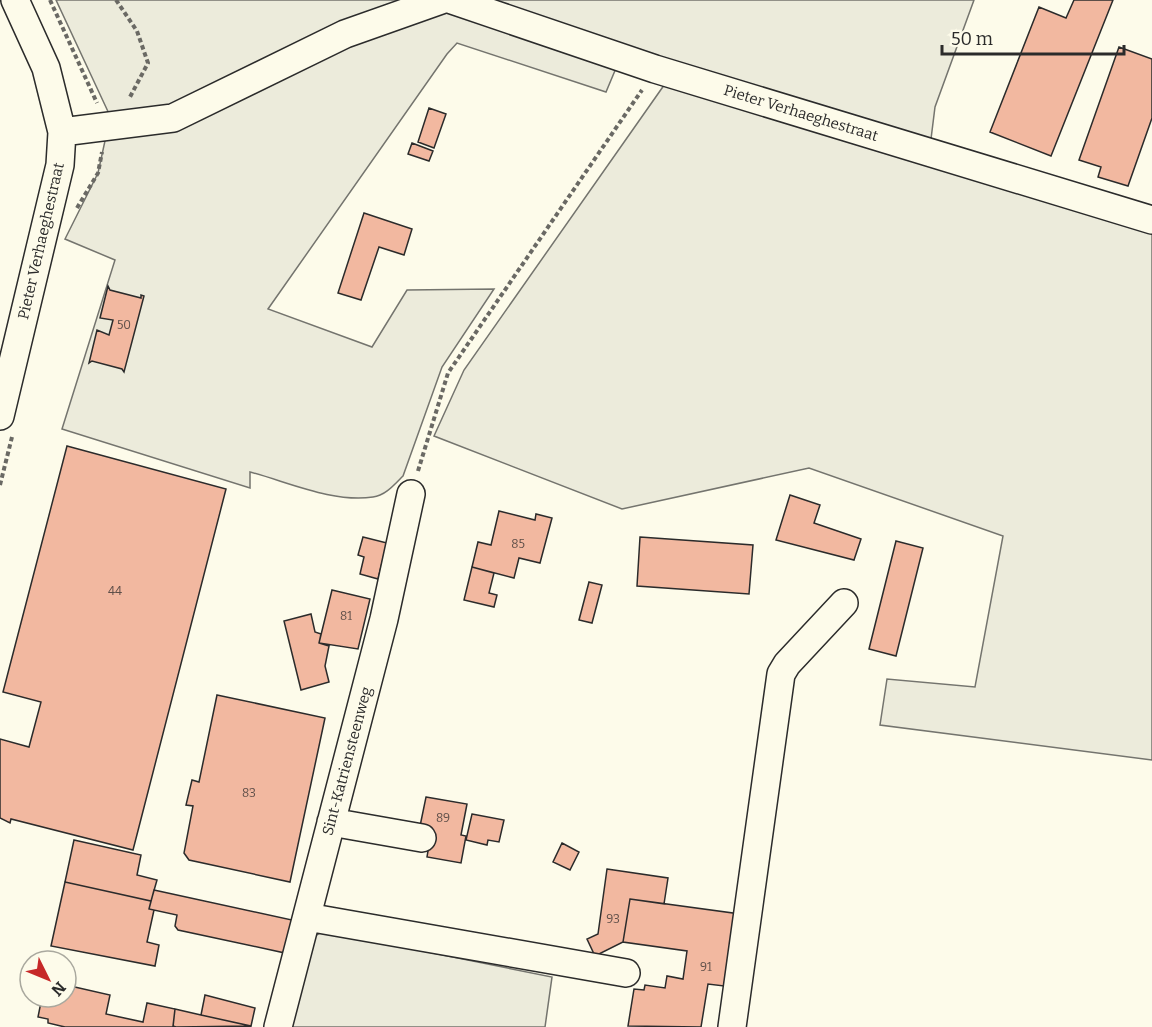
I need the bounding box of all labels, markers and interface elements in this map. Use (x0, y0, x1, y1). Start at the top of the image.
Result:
scale bar (942, 18, 1124, 56)
text: 50 m (951, 28, 993, 50)
street label: Pieter Verhaeghestraat (722, 81, 881, 145)
street label: Pieter Verhaeghestraat (14, 160, 68, 321)
house number: 50 (117, 318, 131, 332)
house number: 85 (511, 537, 525, 551)
house number: 44 (108, 584, 122, 598)
house number: 81 (340, 609, 352, 623)
street label: Sint-Katriensteenweg (318, 685, 376, 837)
house number: 83 (242, 786, 256, 800)
house number: 89 (436, 811, 450, 825)
house number: 93 (606, 912, 620, 926)
north arrow (18, 949, 78, 1009)
house number: 91 (700, 960, 712, 974)
text: N (47, 978, 70, 1000)

